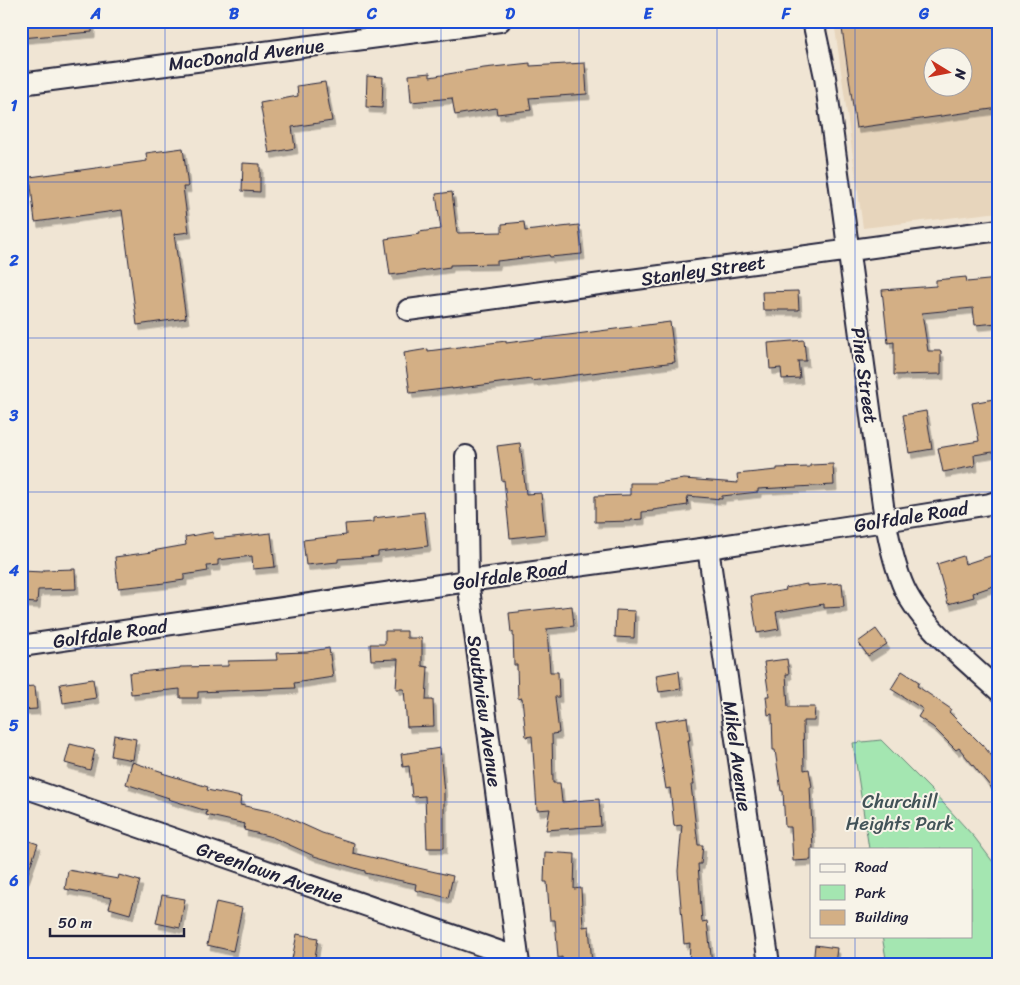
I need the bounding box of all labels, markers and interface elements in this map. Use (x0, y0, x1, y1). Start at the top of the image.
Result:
text: A (90, 0, 101, 28)
text: B (229, 0, 240, 28)
text: C (366, 0, 378, 28)
text: D (505, 0, 515, 28)
text: E (644, 0, 654, 28)
text: F (781, 0, 792, 28)
text: G (918, 0, 930, 28)
street label: MacDonald Avenue (166, 29, 326, 80)
north arrow (922, 48, 972, 98)
text: N (947, 66, 974, 81)
text: 1 (11, 91, 18, 120)
street label: Stanley Street (639, 245, 767, 296)
text: 2 (8, 246, 19, 275)
street label: Pine Street (841, 325, 888, 425)
text: 3 (9, 401, 19, 430)
street label: Golfdale Road (852, 491, 971, 542)
street label: Golfdale Road (451, 551, 570, 600)
text: 4 (8, 556, 19, 585)
street label: Golfdale Road (51, 609, 170, 658)
street label: Southview Avenue (457, 633, 512, 789)
street label: Mikel Avenue (713, 699, 762, 814)
text: 5 (9, 711, 19, 740)
park label: Churchill Heights Park (846, 785, 954, 840)
street label: Greenlawn Avenue (192, 832, 348, 913)
legend (810, 848, 972, 938)
text: Road (855, 854, 888, 880)
text: 6 (8, 866, 19, 895)
text: Park (855, 880, 886, 906)
text: Building (855, 904, 909, 930)
scale bar (50, 905, 184, 937)
text: 50 m (58, 910, 93, 936)

